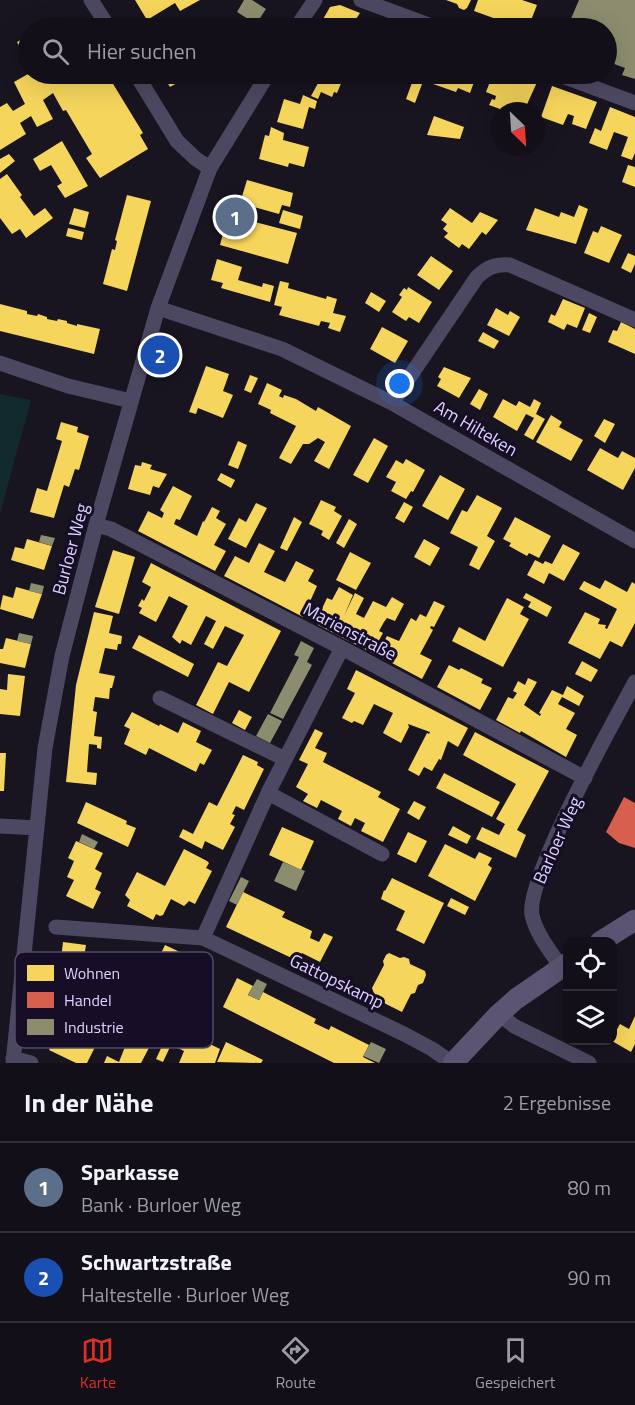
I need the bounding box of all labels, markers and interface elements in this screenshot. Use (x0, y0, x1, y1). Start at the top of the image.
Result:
search box (18, 18, 617, 84)
text: Hier suchen (87, 34, 196, 68)
icon: search (39, 35, 72, 68)
north arrow (491, 102, 545, 156)
pin: 1 (216, 194, 254, 240)
pin: 2 (140, 332, 180, 378)
your location (385, 369, 414, 398)
street label: Am Hilteken (429, 393, 523, 463)
street label: Burloer Weg (45, 500, 95, 598)
street label: Marienstraße (298, 595, 402, 667)
street label: Barloer Weg (526, 792, 588, 888)
map controls (563, 937, 617, 1045)
button: locate (563, 937, 617, 991)
street label: Gattopskamp (285, 946, 389, 1016)
legend (15, 952, 213, 1048)
text: Wohnen (64, 961, 120, 985)
text: Handel (64, 988, 112, 1012)
button: layers (563, 991, 617, 1045)
text: Industrie (64, 1015, 124, 1039)
text: In der Nähe (24, 1083, 153, 1122)
text: 2 Ergebnisse (503, 1087, 611, 1118)
text: Sparkasse (81, 1155, 179, 1189)
text: 1 (38, 1172, 49, 1203)
text: 80 m (567, 1172, 611, 1203)
text: Bank · Burloer Weg (81, 1189, 241, 1220)
text: Schwartzstraße (81, 1245, 232, 1279)
text: 2 (38, 1262, 49, 1293)
text: 90 m (567, 1262, 611, 1293)
text: Haltestelle · Burloer Weg (81, 1279, 289, 1310)
tab: Karte (80, 1334, 116, 1394)
tab: Route (275, 1334, 316, 1394)
tab: Gespeichert (475, 1334, 555, 1394)

